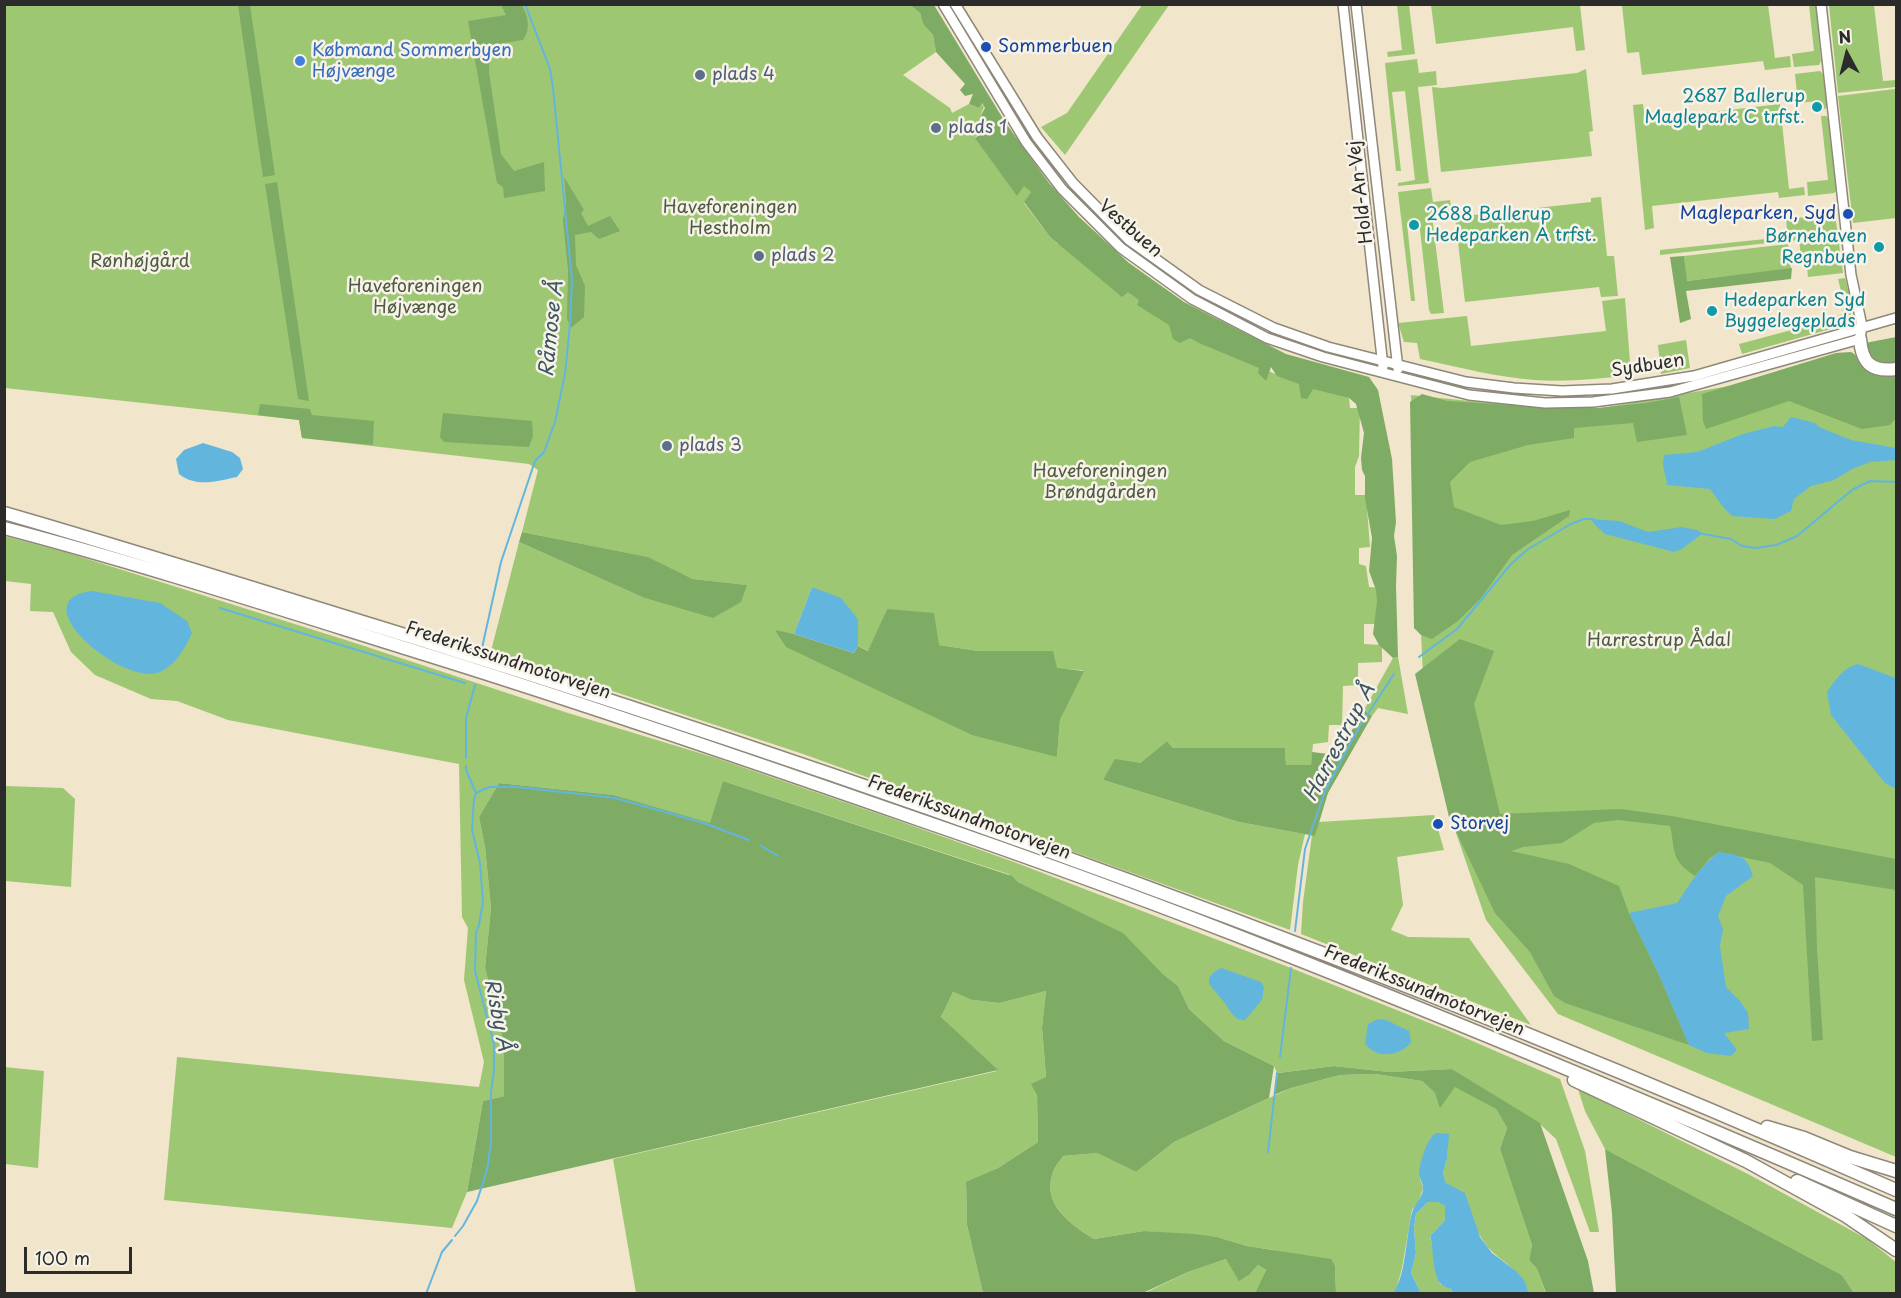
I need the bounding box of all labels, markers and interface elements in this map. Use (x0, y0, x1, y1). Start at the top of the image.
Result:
text: N (1837, 23, 1853, 49)
north arrow (1817, 24, 1877, 84)
place label: Sommerbuen (998, 36, 1113, 58)
place label: Købmand Sommerbyen Højvænge (312, 40, 512, 82)
marker: Sommerbuen (979, 40, 993, 54)
marker: Købmand Sommerbyen Højvænge (293, 54, 307, 68)
place label: plads 4 (712, 64, 775, 86)
marker: plads 4 (693, 68, 707, 82)
place label: 2687 Ballerup Maglepark C trfst. (1644, 86, 1805, 128)
marker: 2687 Ballerup Maglepark C trfst. (1810, 100, 1824, 114)
place label: plads 1 (948, 117, 1007, 139)
marker: plads 1 (929, 121, 943, 135)
street label: Hold-An Vej (1344, 139, 1378, 245)
street label: Vestbuen (1094, 195, 1166, 263)
park label: Haveforeningen Hestholm (663, 197, 797, 240)
place label: Magleparken, Syd (1680, 203, 1836, 225)
place label: 2688 Ballerup Hedeparken A trfst. (1426, 204, 1597, 246)
marker: Magleparken, Syd (1841, 207, 1855, 221)
marker: 2688 Ballerup Hedeparken A trfst. (1407, 218, 1421, 232)
place label: Børnehaven Regnbuen (1765, 226, 1867, 268)
marker: Børnehaven Regnbuen (1872, 240, 1886, 254)
place label: plads 2 (771, 245, 835, 267)
marker: plads 2 (752, 249, 766, 263)
park label: Rønhøjgård (90, 251, 190, 273)
park label: Haveforeningen Højvænge (348, 276, 482, 318)
water label: Råmose Å (535, 280, 569, 378)
place label: Hedeparken Syd Byggelegeplads (1724, 290, 1865, 332)
marker: Hedeparken Syd Byggelegeplads (1705, 304, 1719, 318)
street label: Sydbuen (1610, 350, 1686, 382)
place label: plads 3 (679, 435, 742, 457)
marker: plads 3 (660, 439, 674, 453)
park label: Haveforeningen Brøndgården (1033, 461, 1167, 504)
street label: Frederikssundmotorvejen (403, 618, 613, 704)
park label: Harrestrup Ådal (1587, 630, 1731, 652)
water label: Harrestrup Å (1299, 680, 1381, 806)
street label: Frederikssundmotorvejen (865, 771, 1073, 865)
place label: Storvej (1450, 813, 1509, 835)
marker: Storvej (1431, 817, 1445, 831)
street label: Frederikssundmotorvejen (1321, 941, 1527, 1041)
water label: Risby Å (478, 977, 516, 1053)
scale bar (27, 1235, 135, 1273)
text: 100 m (35, 1244, 90, 1271)

